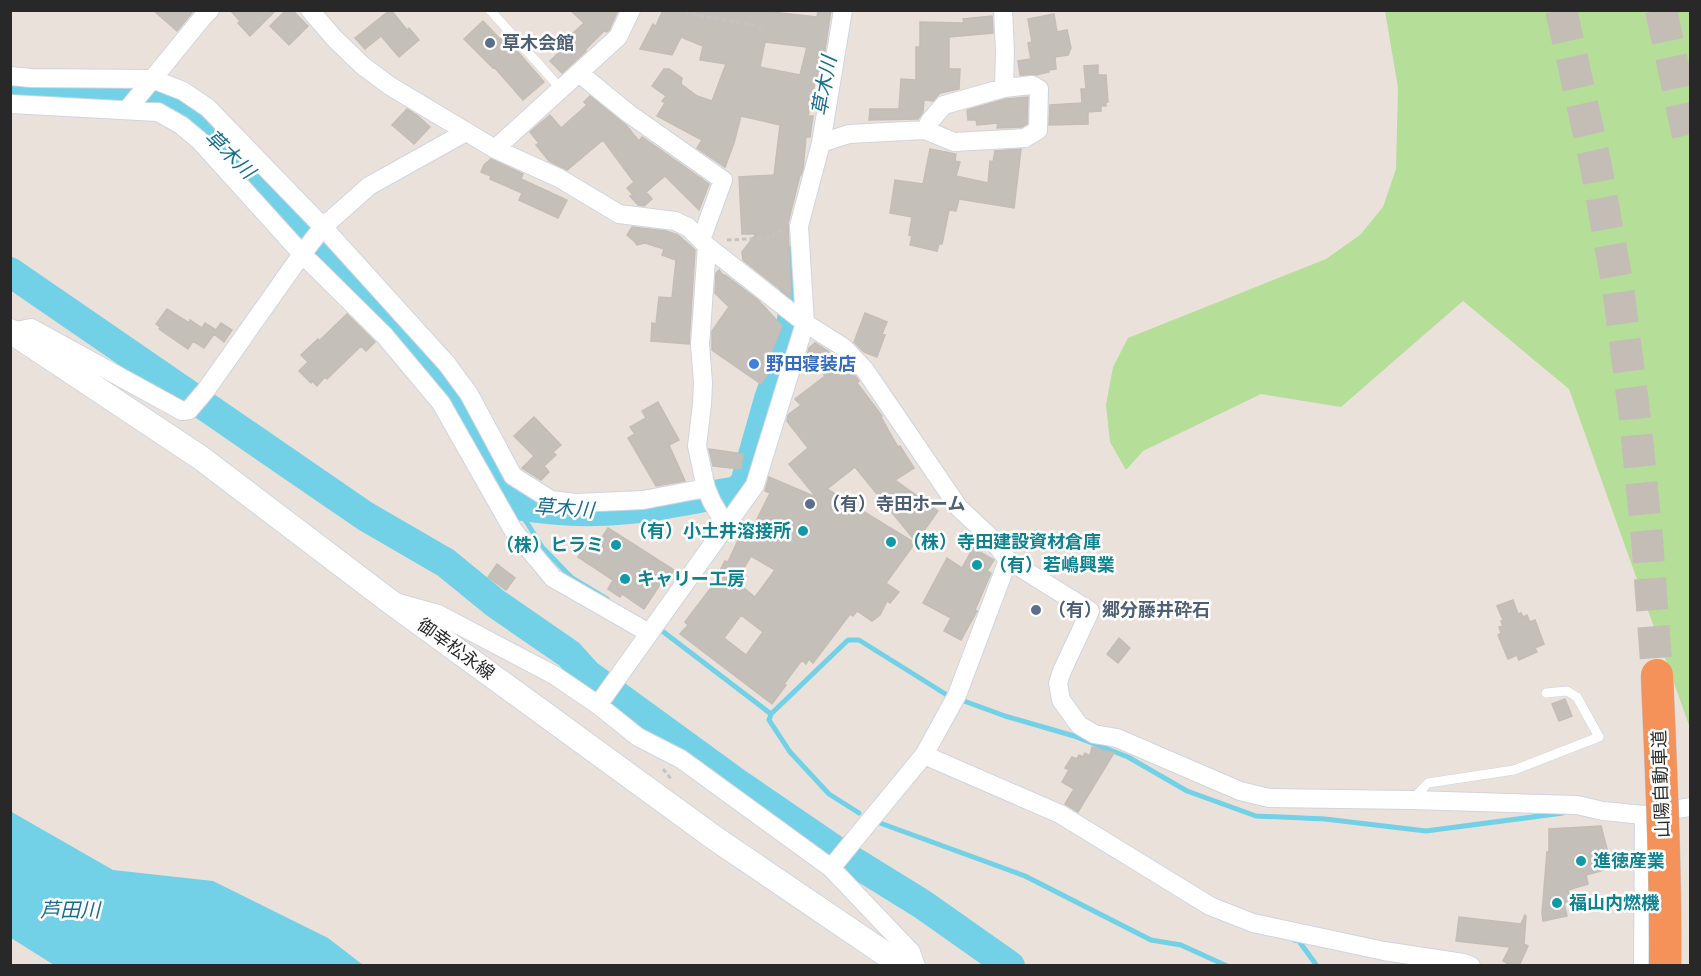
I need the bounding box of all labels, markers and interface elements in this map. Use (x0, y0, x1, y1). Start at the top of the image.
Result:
place label: 草木会館 (502, 31, 574, 55)
marker: 草木会館 (483, 36, 497, 50)
water label: 草木川 (806, 52, 842, 118)
water label: 草木川 (199, 124, 262, 186)
place label: 野田寝装店 (766, 352, 856, 376)
marker: 野田寝装店 (747, 357, 761, 371)
place label: （有）寺田ホーム (822, 492, 965, 516)
water label: 草木川 (533, 493, 597, 523)
marker: （有）寺田ホーム (803, 497, 817, 511)
place label: （有）小土井溶接所 (629, 519, 791, 543)
marker: （有）小土井溶接所 (796, 524, 810, 538)
place label: （株）寺田建設資材倉庫 (903, 530, 1101, 554)
place label: （株）ヒラミ (496, 533, 604, 557)
marker: （株）寺田建設資材倉庫 (884, 535, 898, 549)
marker: （株）ヒラミ (609, 538, 623, 552)
place label: （有）若嶋興業 (989, 553, 1115, 577)
marker: （有）若嶋興業 (970, 558, 984, 572)
place label: キャリー工房 (637, 567, 745, 591)
marker: キャリー工房 (618, 572, 632, 586)
place label: （有）郷分藤井砕石 (1048, 598, 1210, 622)
marker: （有）郷分藤井砕石 (1029, 603, 1043, 617)
street label: 御幸松永線 (413, 613, 499, 685)
street label: 山陽自動車道 (1647, 730, 1675, 838)
place label: 進徳産業 (1593, 849, 1665, 873)
marker: 進徳産業 (1574, 854, 1588, 868)
place label: 福山内燃機 (1569, 891, 1660, 915)
marker: 福山内燃機 (1550, 896, 1564, 910)
water label: 芦田川 (40, 897, 102, 923)

